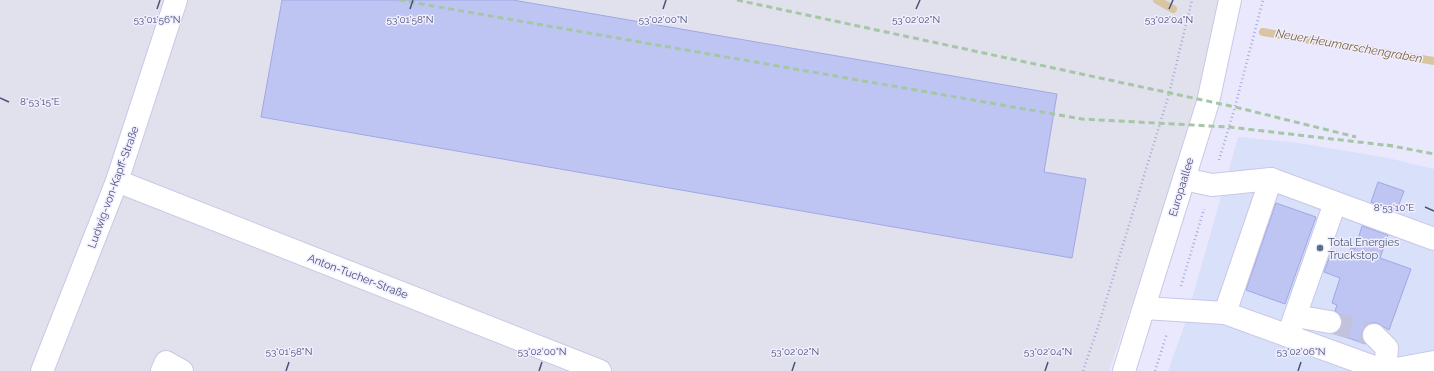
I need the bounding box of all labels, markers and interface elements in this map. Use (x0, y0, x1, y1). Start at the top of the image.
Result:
text: 53°01'56"N (133, 14, 181, 25)
text: 53°01'58"N (386, 14, 434, 25)
text: 53°02'00"N (638, 14, 688, 25)
text: 53°02'02"N (892, 14, 940, 25)
text: 53°02'04"N (1145, 14, 1193, 25)
water label: Neuer Heumarschengraben (1274, 26, 1424, 66)
text: 8°53'15"E (20, 96, 60, 107)
street label: Ludwig-von-Kapff-Straße (85, 124, 142, 250)
street label: Europaallee (1166, 156, 1197, 218)
text: 8°53'10"E (1374, 202, 1414, 213)
place label: Total Energies Truckstop (1328, 236, 1399, 262)
marker: Total Energies Truckstop (1315, 243, 1325, 253)
street label: Anton-Tucher-Straße (306, 251, 410, 302)
text: 53°01'58"N (265, 346, 313, 357)
text: 53°02'00"N (517, 346, 567, 357)
text: 53°02'02"N (771, 346, 819, 357)
text: 53°02'04"N (1024, 346, 1072, 357)
text: 53°02'06"N (1276, 346, 1326, 357)

